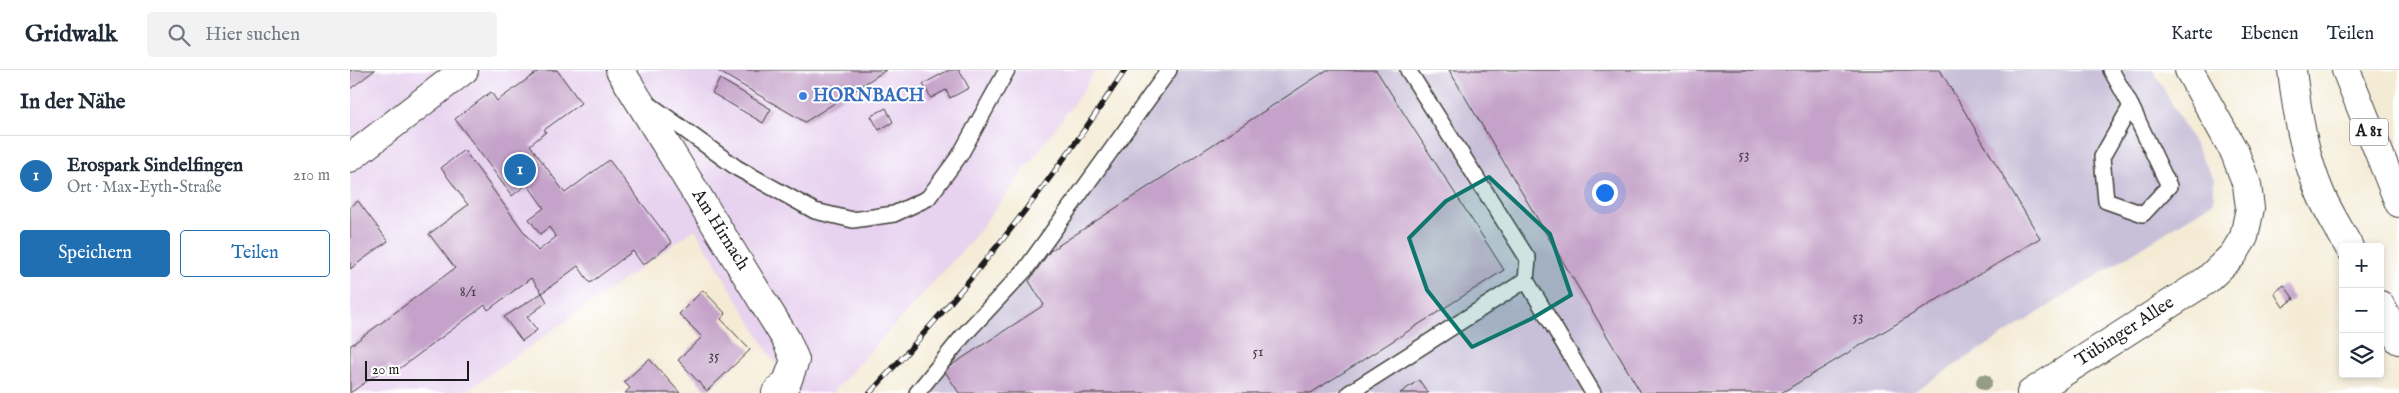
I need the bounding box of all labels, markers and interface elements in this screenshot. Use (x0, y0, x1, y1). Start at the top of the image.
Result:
search box (147, 12, 497, 57)
text: Gridwalk (25, 19, 117, 50)
icon: search (165, 21, 193, 49)
text: Hier suchen (205, 23, 300, 47)
text: Karte (2171, 23, 2213, 46)
text: Ebenen (2241, 23, 2299, 46)
text: Teilen (2327, 23, 2374, 46)
place label: HORNBACH (813, 85, 925, 108)
text: In der Nähe (20, 89, 126, 116)
marker: HORNBACH (797, 90, 809, 102)
road number: A 81 (2350, 118, 2388, 146)
house number: 53 (1738, 145, 1750, 164)
pin: 1 (504, 151, 536, 189)
text: Erospark Sindelfingen (67, 154, 243, 178)
text: 1 (33, 166, 39, 186)
text: 210 m (293, 166, 330, 186)
text: Ort · Max-Eyth-Straße (67, 178, 222, 198)
your location (1592, 180, 1618, 206)
street label: Am Hirnach (685, 184, 754, 275)
button: Speichern (20, 230, 170, 277)
button: Teilen (180, 230, 330, 277)
map controls (2339, 243, 2384, 378)
button: + (2339, 243, 2384, 288)
house number: 8/1 (460, 282, 476, 301)
button: − (2339, 288, 2384, 333)
street label: Tübinger Allee (2071, 292, 2179, 372)
house number: 53 (1852, 307, 1864, 326)
button: layers (2339, 333, 2384, 378)
house number: 51 (1252, 342, 1264, 361)
house number: 35 (708, 346, 720, 365)
scale bar (365, 358, 469, 381)
text: 20 m (372, 361, 399, 379)

